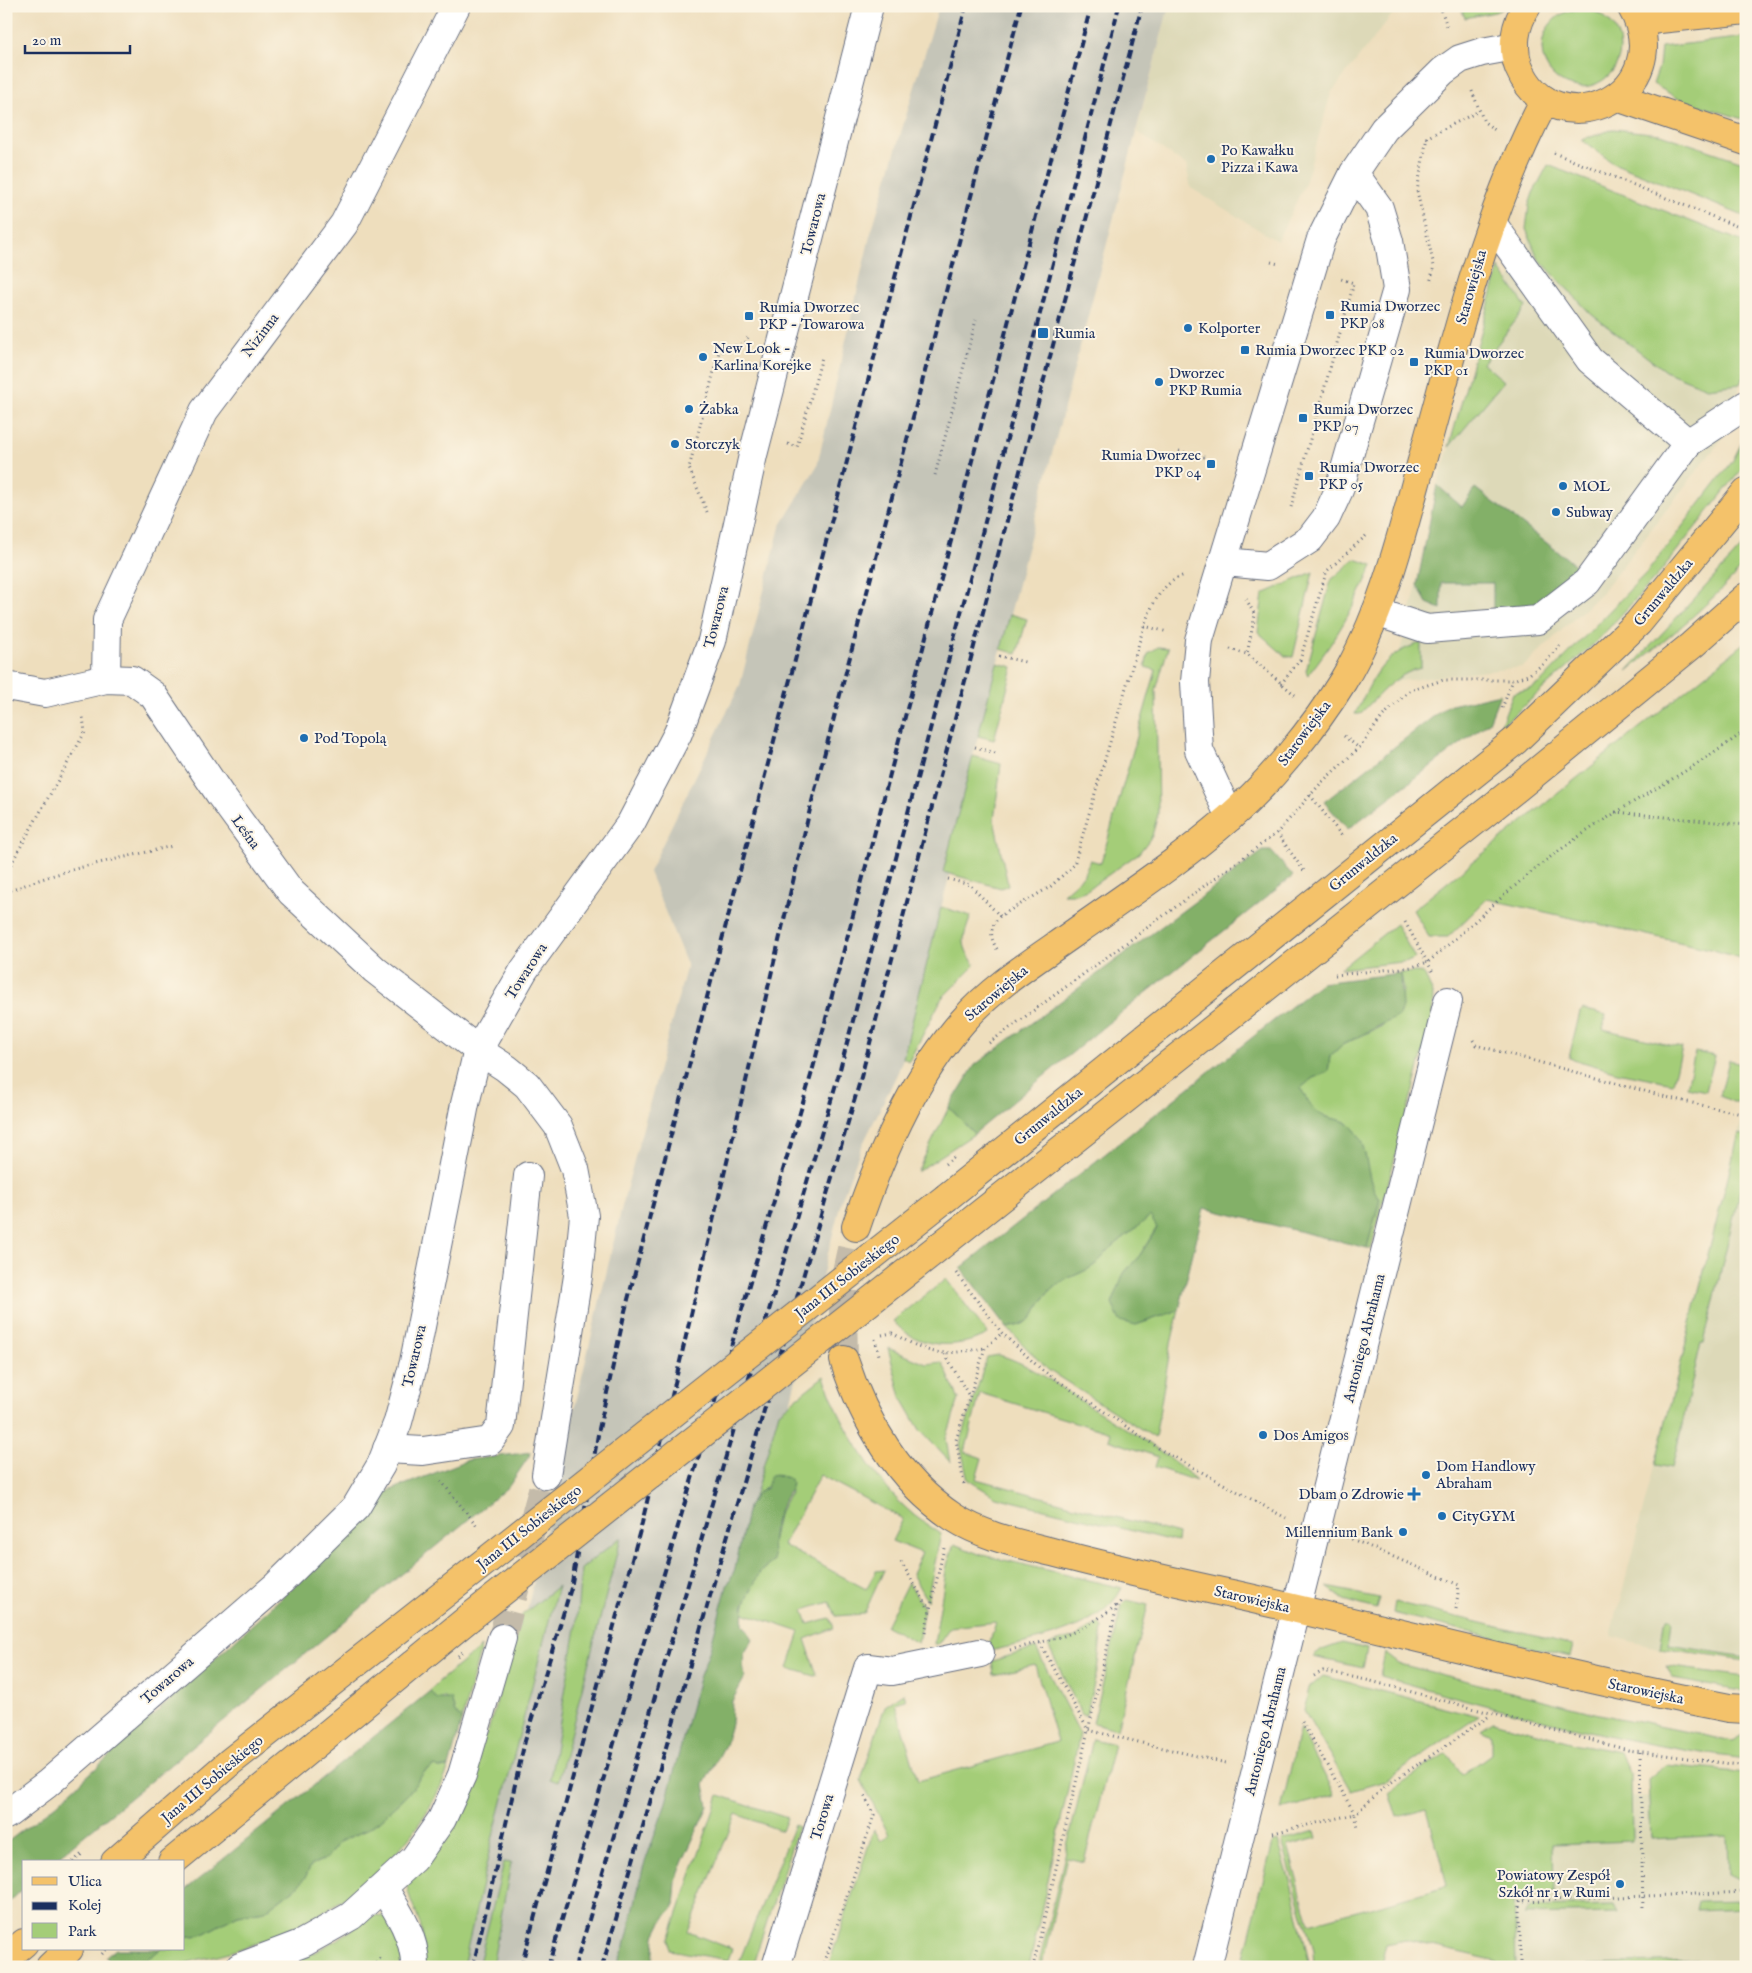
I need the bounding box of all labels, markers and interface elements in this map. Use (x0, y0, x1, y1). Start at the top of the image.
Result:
scale bar (25, 22, 130, 54)
text: 20 m (32, 31, 62, 50)
place label: Po Kawałku Pizza i Kawa (1221, 141, 1299, 177)
marker: Po Kawałku Pizza i Kawa (1205, 153, 1217, 165)
street label: Towarowa (797, 190, 831, 257)
street label: Starowiejska (1452, 247, 1491, 327)
place label: Rumia Dworzec PKP 08 (1340, 297, 1440, 333)
place label: Rumia Dworzec PKP - Towarowa (759, 298, 865, 334)
street label: Nizinna (238, 309, 283, 361)
marker: Rumia Dworzec PKP 08 (1324, 309, 1336, 321)
marker: Rumia Dworzec PKP - Towarowa (743, 310, 755, 322)
place label: Kolporter (1198, 319, 1261, 338)
marker: Kolporter (1182, 322, 1194, 334)
place label: Rumia (1054, 324, 1096, 343)
marker: Rumia (1036, 326, 1050, 340)
place label: New Look - Karlina Korejke (713, 339, 811, 375)
place label: Rumia Dworzec PKP 02 (1255, 341, 1404, 360)
marker: Rumia Dworzec PKP 02 (1239, 344, 1251, 356)
place label: Rumia Dworzec PKP 01 (1424, 344, 1524, 380)
marker: New Look - Karlina Korejke (697, 351, 709, 363)
marker: Rumia Dworzec PKP 01 (1408, 356, 1420, 368)
place label: Dworzec PKP Rumia (1169, 364, 1242, 400)
marker: Dworzec PKP Rumia (1153, 376, 1165, 388)
place label: Żabka (699, 400, 739, 419)
place label: Rumia Dworzec PKP 07 (1313, 400, 1413, 436)
marker: Żabka (683, 403, 695, 415)
marker: Rumia Dworzec PKP 07 (1297, 412, 1309, 424)
place label: Storczyk (685, 435, 741, 454)
marker: Storczyk (669, 438, 681, 450)
place label: Rumia Dworzec PKP 04 (1101, 446, 1202, 482)
marker: Rumia Dworzec PKP 04 (1205, 458, 1217, 470)
place label: Rumia Dworzec PKP 05 (1319, 458, 1419, 494)
marker: Rumia Dworzec PKP 05 (1303, 470, 1315, 482)
place label: MOL (1573, 477, 1610, 496)
marker: MOL (1557, 480, 1569, 492)
place label: Subway (1566, 503, 1613, 522)
marker: Subway (1550, 506, 1562, 518)
street label: Grunwaldzka (1629, 554, 1698, 630)
street label: Towarowa (700, 583, 734, 650)
street label: Starowiejska (1274, 697, 1335, 770)
place label: Pod Topolą (314, 729, 388, 748)
marker: Pod Topolą (298, 732, 310, 744)
street label: Leśna (227, 812, 265, 853)
street label: Grunwaldzka (1325, 829, 1402, 896)
street label: Towarowa (501, 939, 552, 1003)
street label: Starowiejska (961, 961, 1032, 1025)
street label: Grunwaldzka (1010, 1083, 1087, 1150)
street label: Jana III Sobieskiego (790, 1230, 903, 1324)
street label: Antoniego Abrahama (1339, 1271, 1390, 1405)
street label: Towarowa (398, 1322, 431, 1389)
place label: Dos Amigos (1273, 1426, 1349, 1445)
marker: Dos Amigos (1257, 1429, 1269, 1441)
place label: Dom Handlowy Abraham (1435, 1457, 1536, 1493)
marker: Dom Handlowy Abraham (1420, 1469, 1432, 1481)
street label: Jana III Sobieskiego (472, 1481, 585, 1575)
place label: Dbam o Zdrowie (1299, 1485, 1404, 1504)
marker: Dbam o Zdrowie (1408, 1488, 1420, 1500)
place label: CityGYM (1452, 1507, 1515, 1526)
marker: CityGYM (1436, 1510, 1448, 1522)
place label: Millennium Bank (1285, 1523, 1394, 1542)
marker: Millennium Bank (1397, 1526, 1409, 1538)
street label: Starowiejska (1212, 1582, 1292, 1617)
street label: Towarowa (137, 1652, 198, 1708)
street label: Antoniego Abrahama (1240, 1664, 1291, 1798)
street label: Starowiejska (1606, 1674, 1686, 1709)
street label: Jana III Sobieskiego (156, 1731, 267, 1829)
street label: Torowa (806, 1791, 839, 1843)
legend (22, 1860, 185, 1950)
place label: Powiatowy Zespół Szkół nr 1 w Rumi (1497, 1866, 1611, 1902)
text: Ulica (68, 1872, 102, 1891)
marker: Powiatowy Zespół Szkół nr 1 w Rumi (1614, 1878, 1626, 1890)
text: Kolej (68, 1896, 101, 1915)
text: Park (68, 1922, 98, 1941)

